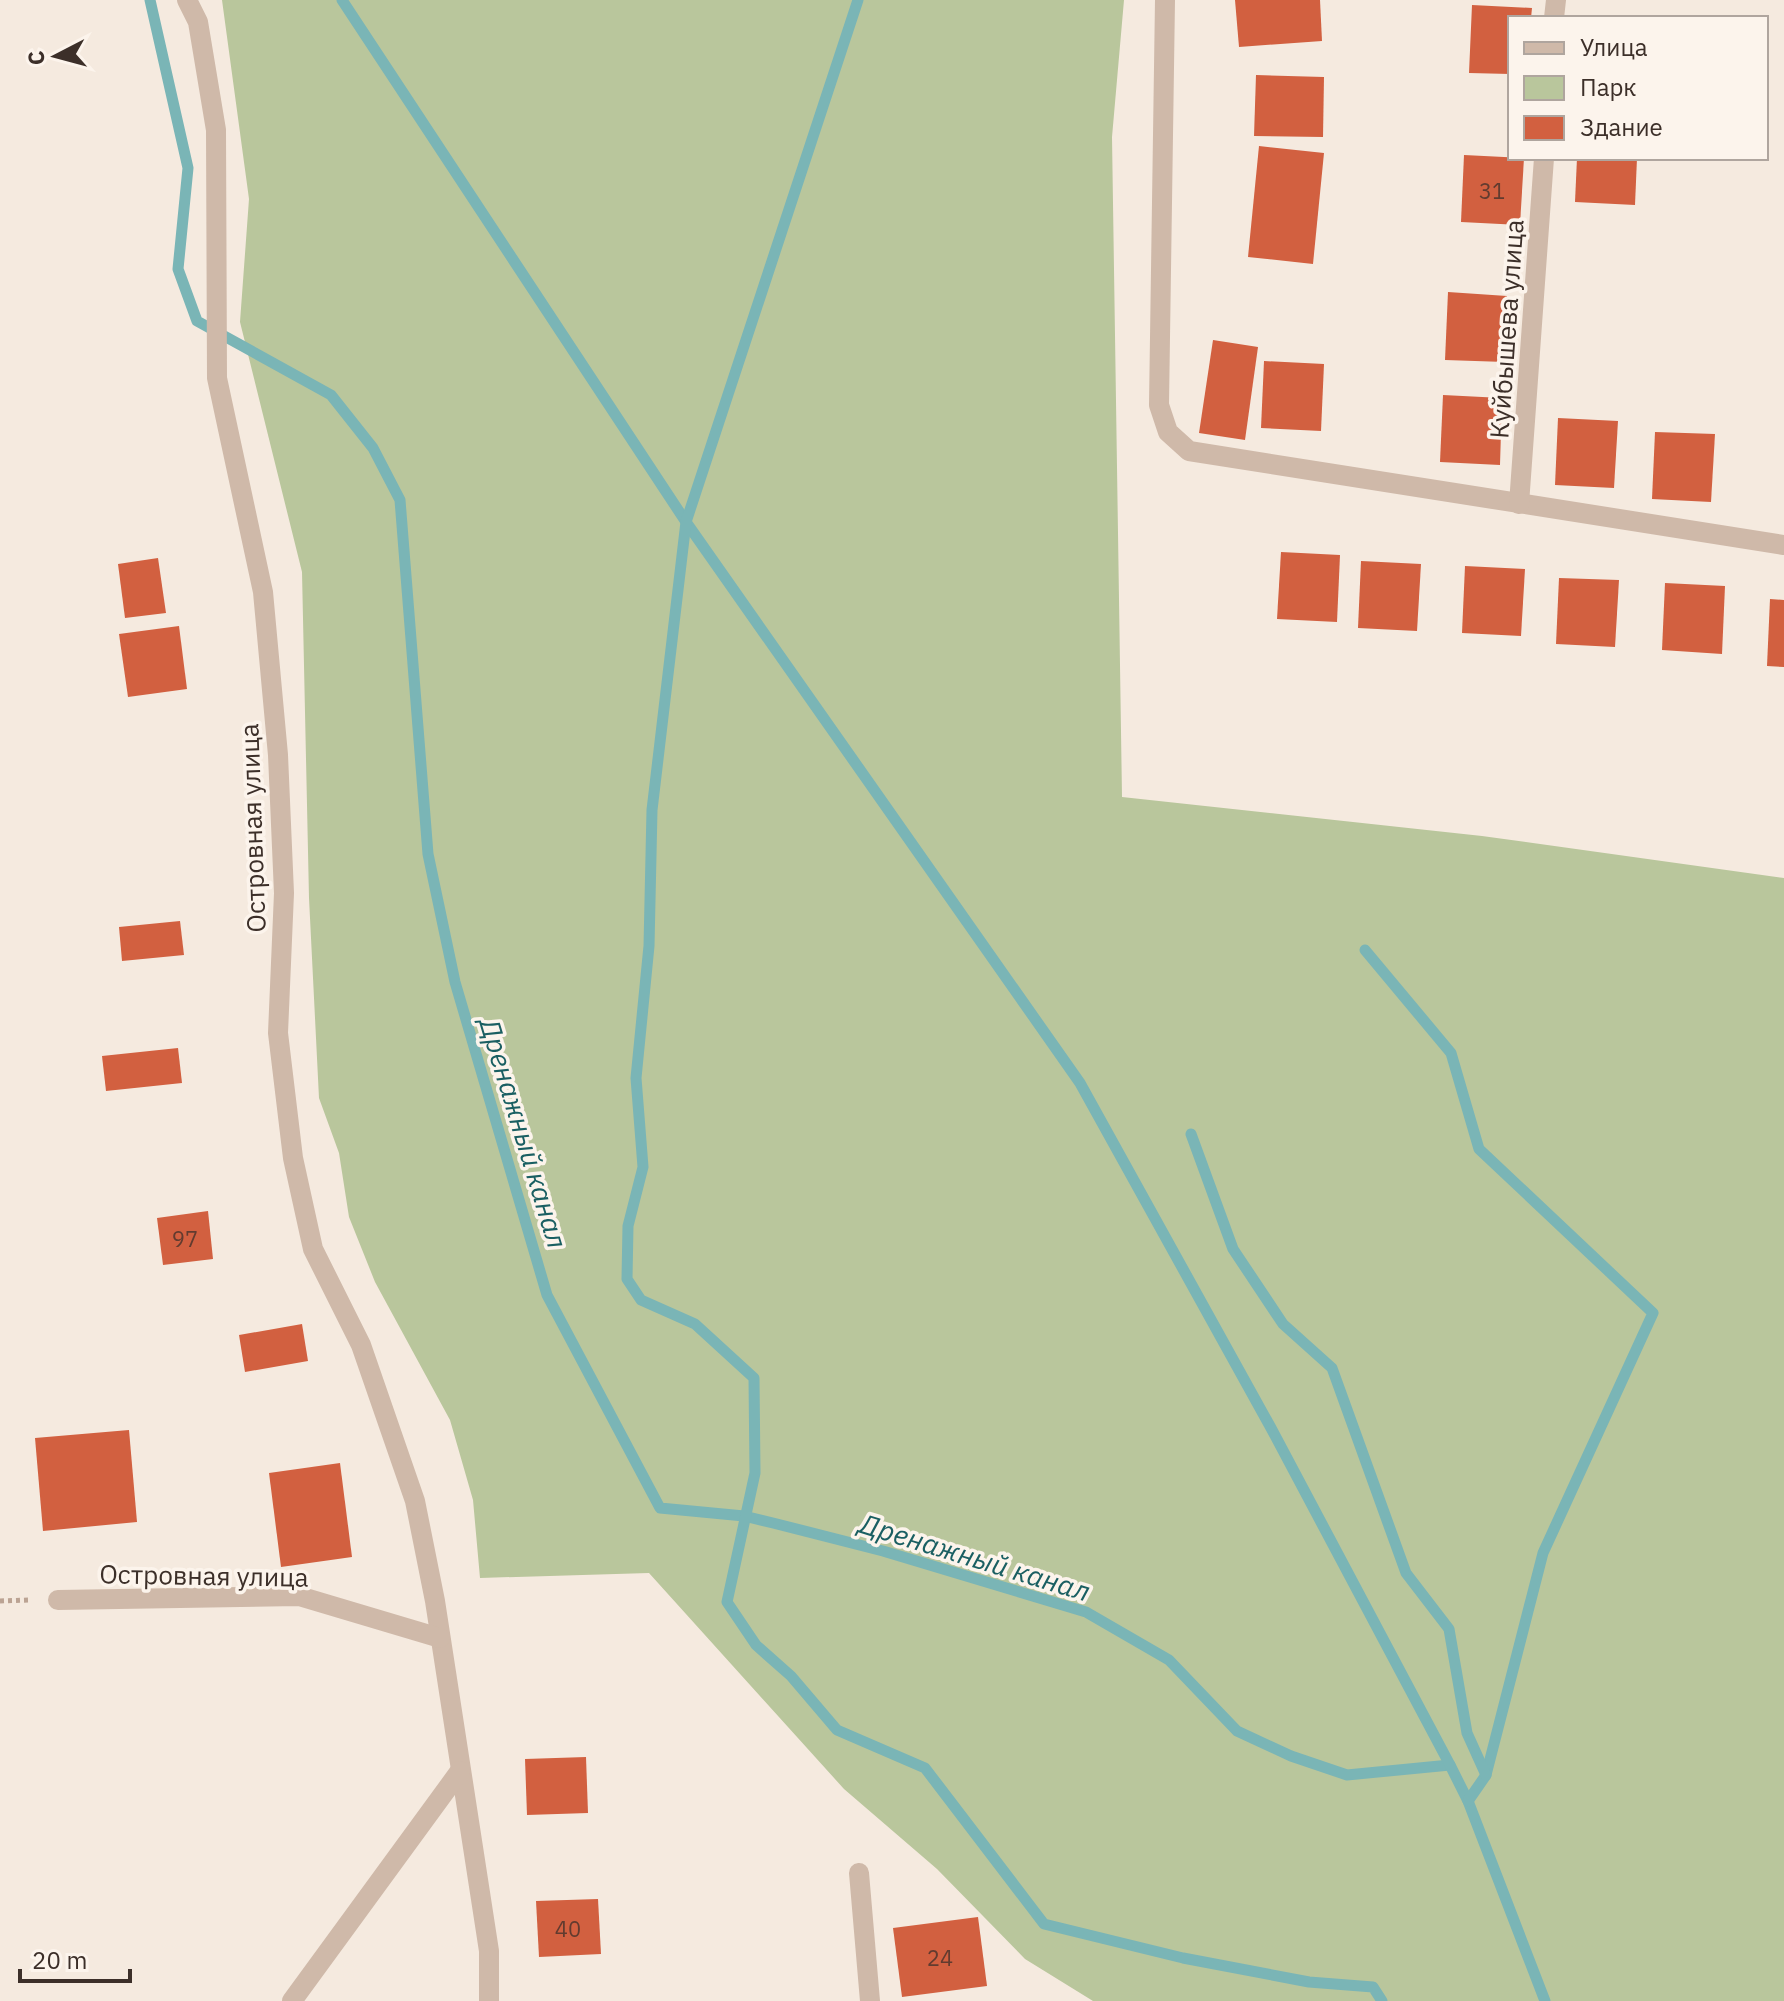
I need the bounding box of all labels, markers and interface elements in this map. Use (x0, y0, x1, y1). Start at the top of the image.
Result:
north arrow (16, 16, 96, 96)
legend (1508, 16, 1768, 160)
text: Улица (1580, 31, 1648, 63)
text: С (20, 50, 51, 67)
text: Парк (1580, 71, 1637, 103)
text: Здание (1580, 111, 1663, 143)
house number: 31 (1479, 176, 1505, 205)
street label: Куйбышева улица (1481, 218, 1531, 440)
street label: Островная улица (231, 723, 273, 933)
water label: Дренажный канал (470, 1010, 577, 1253)
house number: 97 (172, 1224, 198, 1253)
water label: Дренажный канал (852, 1503, 1095, 1610)
street label: Островная улица (99, 1556, 309, 1594)
house number: 40 (555, 1914, 581, 1943)
scale bar (20, 1933, 130, 1983)
house number: 24 (927, 1943, 953, 1972)
text: 20 m (32, 1944, 87, 1976)

